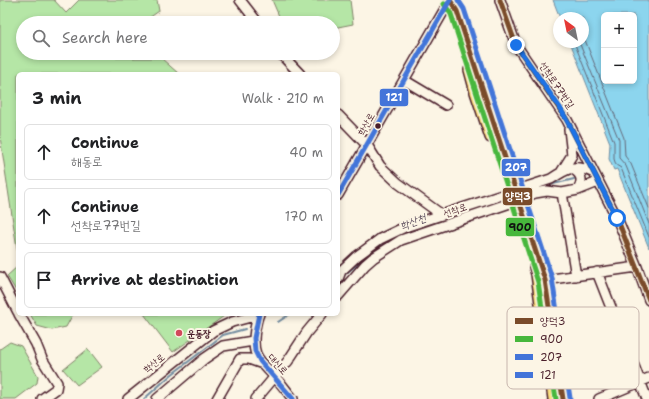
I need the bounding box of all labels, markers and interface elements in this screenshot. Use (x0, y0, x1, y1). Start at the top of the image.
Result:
north arrow (553, 12, 589, 48)
map controls (601, 12, 637, 84)
button: + (601, 12, 637, 48)
search box (16, 16, 340, 60)
icon: search (30, 27, 52, 49)
text: Search here (62, 28, 148, 48)
route end (507, 36, 525, 54)
button: − (601, 48, 637, 84)
street label: 선착로77번길 (537, 59, 577, 111)
text: 3 min (32, 87, 82, 109)
line badge: 121 (379, 88, 409, 107)
text: Walk · 210 m (242, 90, 324, 107)
text: 121 (386, 90, 402, 105)
street label: 학산로 (354, 110, 378, 138)
unlabelled marker (373, 121, 383, 131)
text: Continue (71, 133, 139, 153)
icon: ahead (33, 141, 55, 163)
text: 40 m (289, 144, 323, 161)
text: 해동로 (71, 153, 102, 170)
line badge: 207 (501, 158, 531, 177)
text: 207 (505, 160, 528, 175)
line badge: 양덕3 (502, 187, 533, 206)
text: 양덕3 (505, 189, 531, 204)
text: Continue (71, 197, 139, 217)
street label: 선착로 (441, 200, 469, 220)
icon: ahead (33, 205, 55, 227)
text: 170 m (285, 208, 323, 225)
route start (608, 209, 626, 227)
water label: 학산천 (398, 210, 429, 234)
text: 선착로77번길 (71, 217, 141, 234)
line badge: 900 (505, 217, 535, 237)
text: 900 (509, 220, 532, 235)
icon: arrive (33, 269, 55, 291)
text: Arrive at destination (71, 270, 239, 290)
legend (507, 307, 639, 389)
text: 양덕3 (540, 314, 565, 329)
place label: 운동장 (187, 327, 211, 340)
marker: 운동장 (174, 328, 184, 338)
text: 900 (540, 332, 563, 347)
street label: 학산로 (141, 350, 167, 376)
text: 207 (540, 350, 562, 365)
street label: 대신로 (265, 351, 291, 377)
text: 121 (540, 368, 556, 383)

